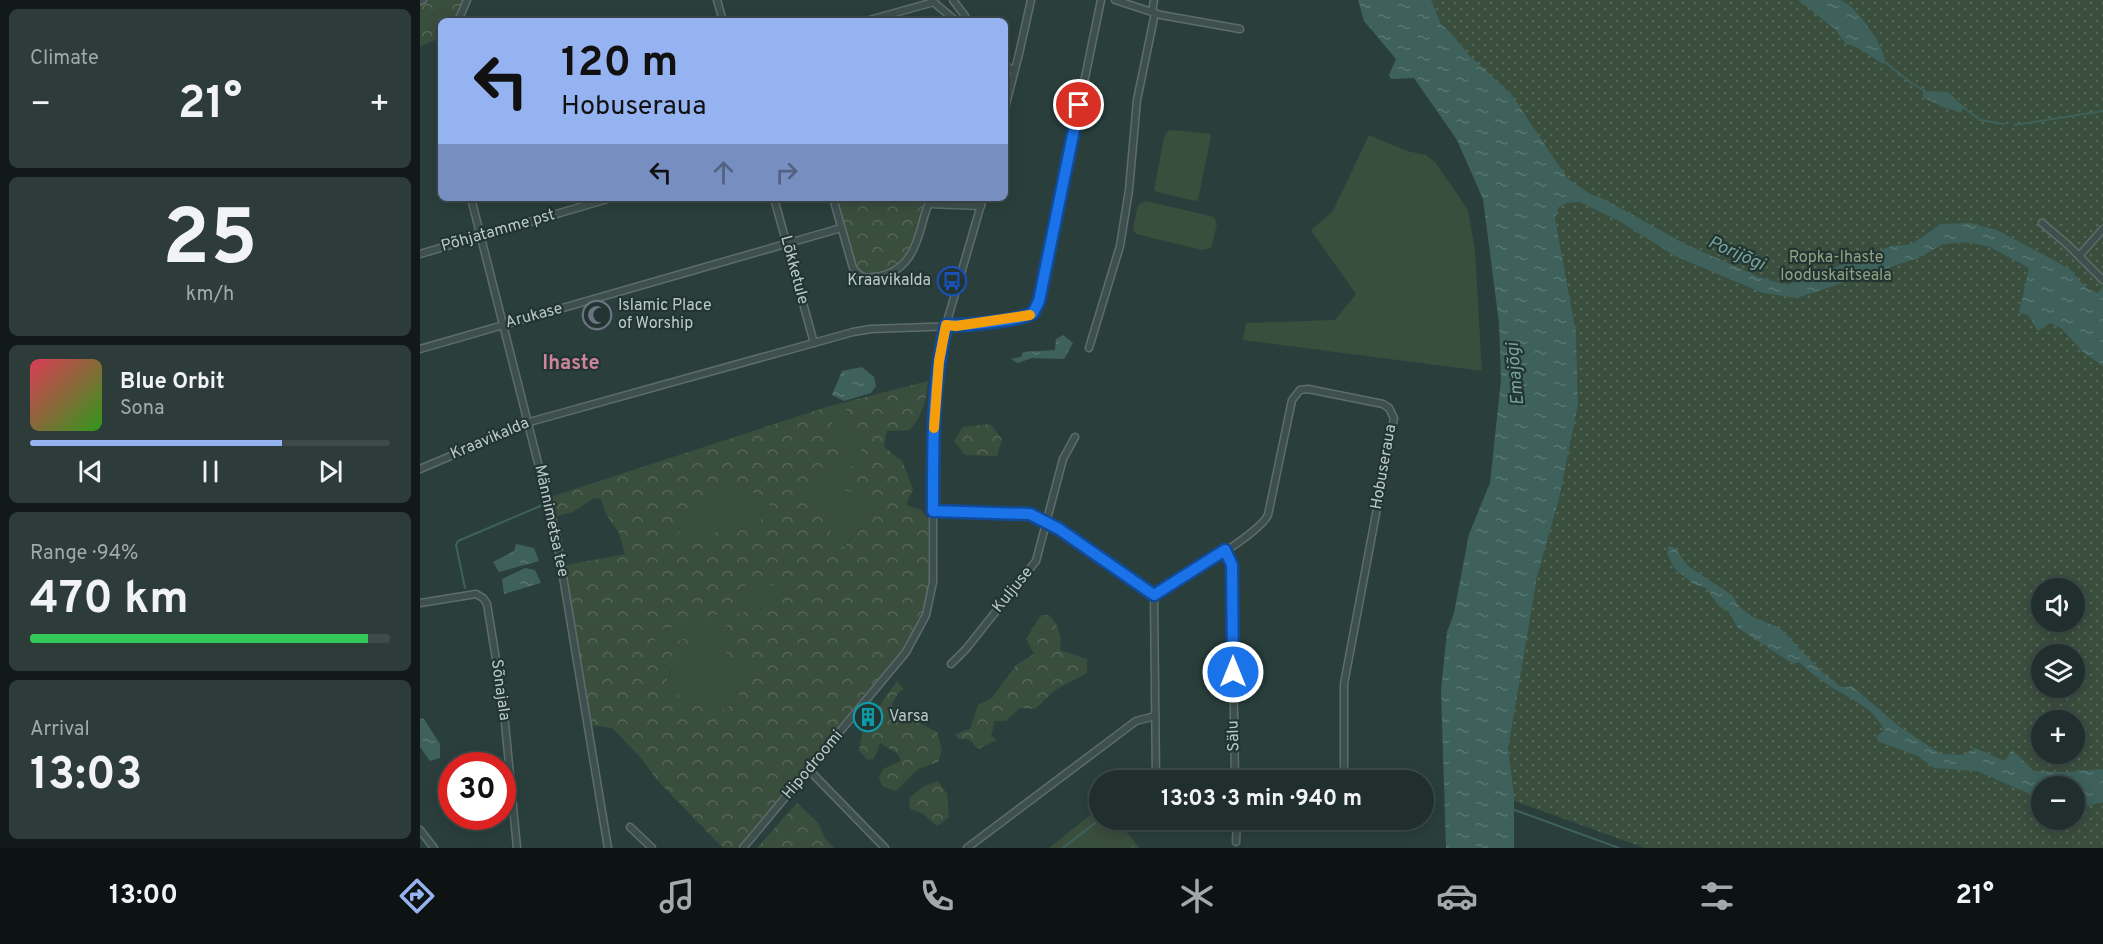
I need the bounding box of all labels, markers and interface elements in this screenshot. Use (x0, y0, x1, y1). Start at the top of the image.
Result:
text: 120 m (561, 38, 678, 91)
icon: left (462, 42, 540, 120)
text: Climate (30, 46, 99, 72)
text: 21° (178, 77, 242, 134)
pin (1053, 79, 1104, 130)
text: − (30, 85, 51, 127)
text: + (369, 85, 390, 127)
icon: arrive (1062, 88, 1095, 121)
text: Hobuseraua (561, 90, 706, 124)
icon: left (644, 156, 677, 189)
icon: ahead (707, 156, 740, 189)
icon: right (770, 156, 803, 189)
text: 25 (162, 193, 258, 292)
street label: Põhjatamme pst (439, 205, 557, 257)
water label: Porijõgi (1704, 231, 1769, 277)
street label: Lõkketule (775, 233, 813, 307)
park label: Ropka-Ihaste looduskaitseala (1780, 248, 1892, 286)
bus stop icon: Kraavikalda (936, 265, 968, 297)
place label: Kraavikalda (847, 271, 931, 291)
text: km/h (186, 282, 234, 308)
place label: Islamic Place of Worship (618, 296, 712, 334)
street label: Arukase (503, 299, 565, 333)
mosque icon: Islamic Place of Worship (581, 299, 613, 331)
water label: Emajõgi (1502, 340, 1530, 406)
district label: Ihaste (542, 351, 600, 377)
text: Blue Orbit (120, 369, 225, 396)
text: Sona (120, 396, 165, 422)
street label: Kraavikalda (448, 413, 532, 465)
street label: Hobuseraua (1367, 423, 1401, 511)
icon: previous (74, 455, 107, 488)
icon: pause (194, 455, 227, 488)
icon: next (314, 455, 347, 488)
street label: Männimetsa tee (529, 463, 573, 579)
text: Range · 94% (30, 541, 139, 567)
street label: Kuljuse (988, 563, 1038, 617)
text: 470 km (30, 572, 189, 629)
map controls (2031, 578, 2085, 830)
button: sound (2031, 578, 2085, 632)
position arrow (1201, 640, 1265, 704)
button: layers (2031, 644, 2085, 698)
street label: Sõnajala (486, 658, 514, 722)
building icon: Varsa (852, 701, 884, 733)
place label: Varsa (889, 707, 929, 727)
button: + (2031, 710, 2085, 764)
text: Arrival (30, 717, 90, 743)
street label: Sälu (1223, 720, 1245, 752)
street label: Hipodroomi (778, 726, 848, 804)
text: 13:03 (30, 748, 142, 805)
speed limit sign: 30 (438, 752, 516, 830)
button: − (2031, 776, 2085, 830)
text: 13:03 · 3 min · 940 m (1161, 786, 1362, 813)
icon: directions (396, 875, 438, 917)
icon: music (656, 875, 698, 917)
icon: phone (916, 875, 958, 917)
icon: climate (1176, 875, 1218, 917)
icon: car (1436, 875, 1478, 917)
icon: filters (1696, 875, 1738, 917)
text: 13:00 (109, 879, 178, 913)
text: 21° (1955, 879, 1994, 913)

